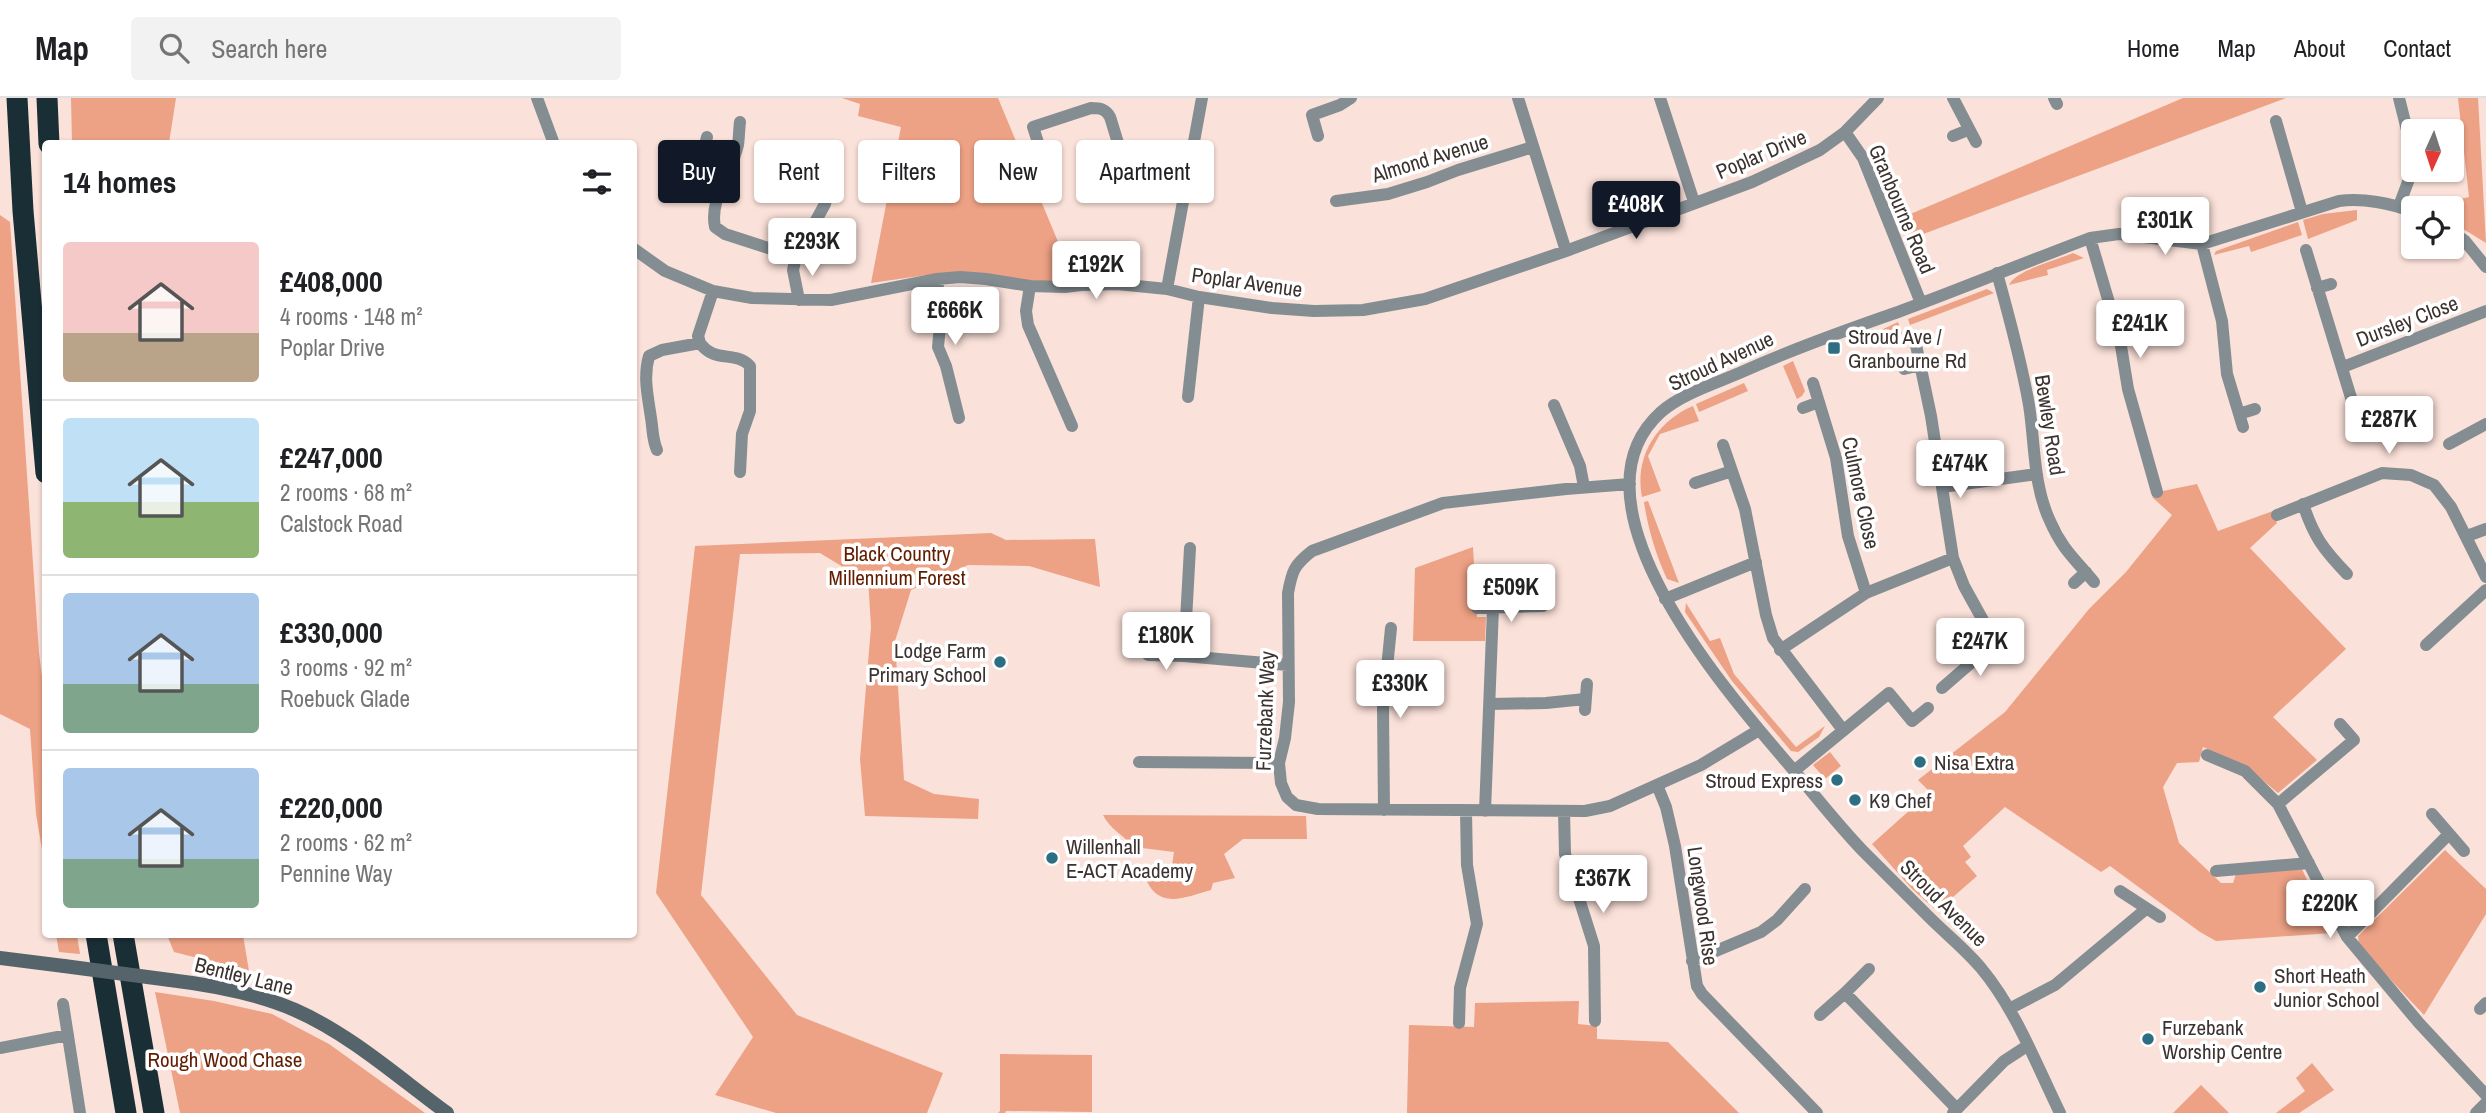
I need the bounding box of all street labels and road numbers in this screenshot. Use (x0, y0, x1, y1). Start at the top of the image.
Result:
street label: Poplar Drive (1711, 122, 1811, 186)
street label: Almond Avenue (1367, 127, 1492, 190)
street label: Granbourne Road (1862, 140, 1942, 278)
street label: Poplar Avenue (1190, 260, 1304, 304)
street label: Dursley Close (2352, 288, 2462, 354)
street label: Stroud Avenue (1664, 324, 1778, 398)
street label: Bewley Road (2028, 373, 2072, 477)
street label: Culmore Close (1835, 434, 1887, 552)
street label: Furzebank Way (1248, 650, 1282, 771)
street label: Longwood Rise (1680, 845, 1726, 967)
street label: Stroud Avenue (1894, 853, 1994, 953)
street label: Bentley Lane (192, 950, 296, 1002)

